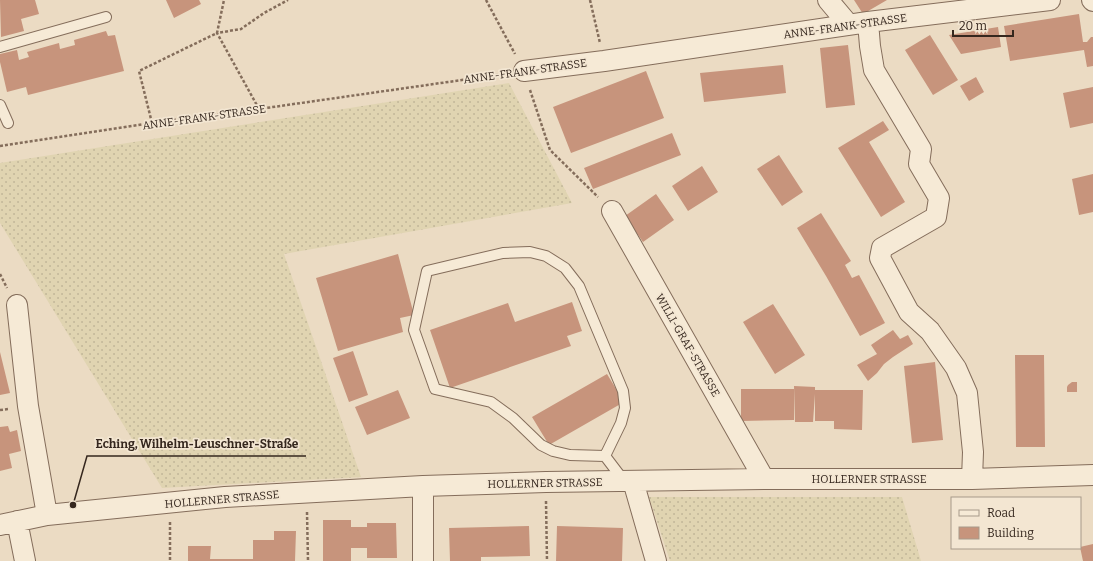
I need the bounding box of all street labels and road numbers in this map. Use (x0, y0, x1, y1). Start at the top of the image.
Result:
street label: ANNE-FRANK-STRASSE (783, 11, 908, 42)
street label: ANNE-FRANK-STRASSE (463, 56, 588, 87)
street label: ANNE-FRANK-STRASSE (142, 102, 267, 133)
street label: WILLI-GRAF-STRASSE (653, 291, 722, 399)
street label: HOLLERNER STRASSE (811, 473, 927, 486)
street label: HOLLERNER STRASSE (487, 476, 603, 491)
street label: HOLLERNER STRASSE (164, 488, 280, 511)

